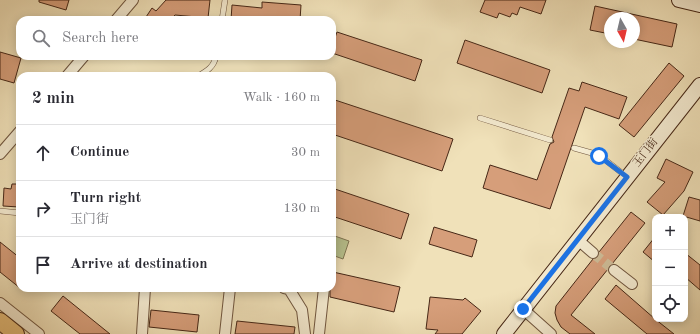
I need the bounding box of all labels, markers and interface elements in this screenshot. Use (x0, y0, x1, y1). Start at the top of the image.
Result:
north arrow (604, 12, 640, 48)
search box (16, 16, 336, 60)
icon: search (30, 27, 52, 49)
text: Search here (62, 31, 139, 46)
text: 2 min (32, 90, 75, 107)
text: Walk · 160 m (243, 91, 320, 104)
street label: 玉门街 (630, 135, 660, 169)
icon: ahead (32, 142, 54, 164)
text: Continue (70, 145, 129, 160)
text: 30 m (291, 146, 320, 159)
route start (590, 147, 608, 165)
text: Turn right (70, 191, 141, 206)
icon: right (32, 198, 54, 220)
text: 130 m (283, 202, 320, 215)
text: 玉门街 (70, 213, 109, 226)
map controls (652, 214, 688, 322)
button: + (652, 214, 688, 250)
button: − (652, 250, 688, 286)
icon: arrive (32, 254, 54, 276)
text: Arrive at destination (70, 257, 208, 272)
button: locate (652, 286, 688, 322)
route end (514, 300, 532, 318)

